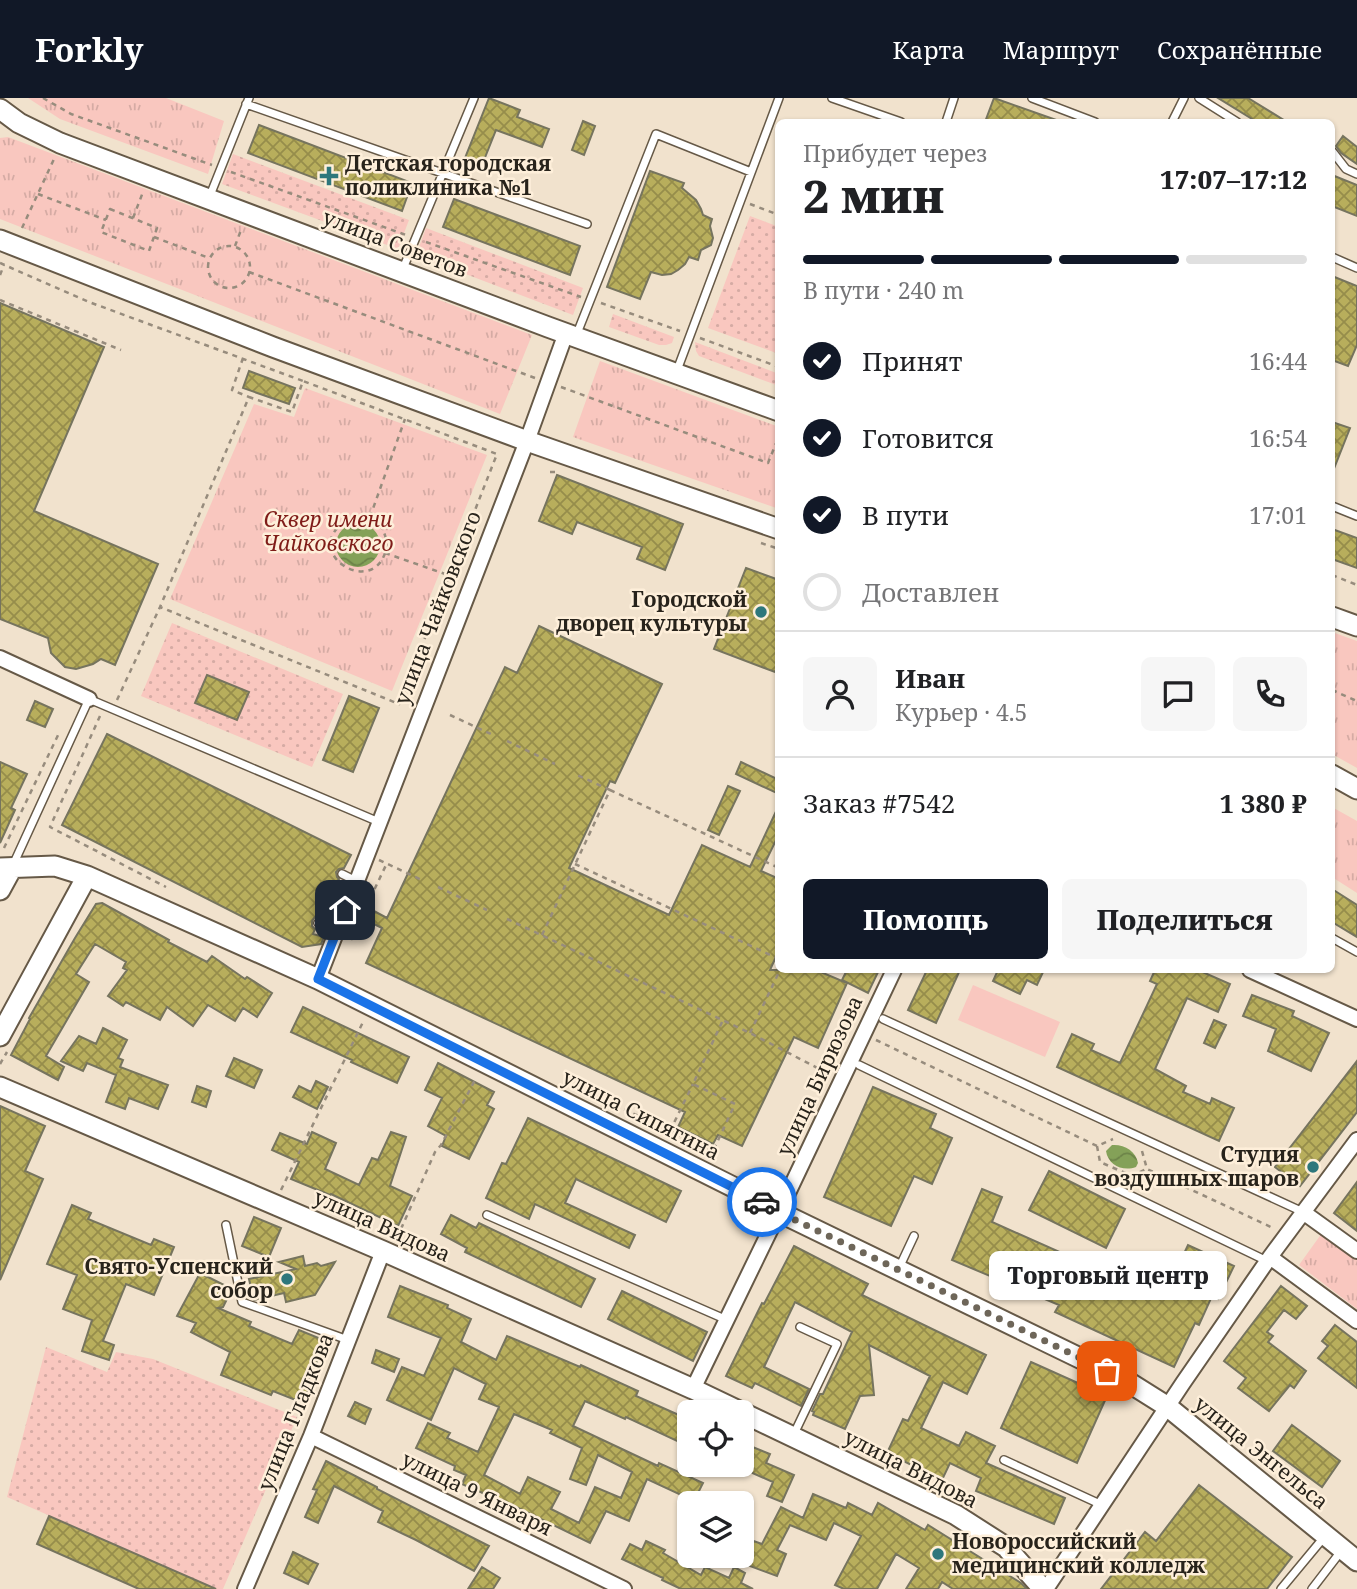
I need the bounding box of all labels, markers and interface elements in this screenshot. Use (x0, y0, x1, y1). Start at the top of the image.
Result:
text: Forkly (35, 27, 143, 72)
text: Карта (893, 33, 965, 66)
text: Маршрут (1003, 33, 1119, 66)
text: Сохранённые (1157, 33, 1322, 66)
text: Прибудет через (803, 137, 987, 169)
place label: Детская городская поликлиника №1 (345, 149, 551, 201)
text: 17:07–17:12 (1160, 161, 1307, 197)
text: 2 мин (803, 164, 944, 226)
marker: Детская городская поликлиника №1 (319, 166, 339, 186)
street label: улица Советов (319, 203, 472, 284)
text: В пути · 240 m (803, 274, 964, 306)
icon: check (803, 342, 841, 380)
text: Принят (862, 343, 963, 379)
text: 16:44 (1249, 345, 1307, 377)
icon: check (803, 419, 841, 457)
text: Готовится (862, 420, 994, 456)
text: 16:54 (1249, 422, 1307, 454)
icon: check (803, 496, 841, 534)
text: В пути (862, 497, 949, 533)
text: 17:01 (1249, 499, 1307, 531)
park label: Сквер имени Чайковского (263, 505, 393, 557)
street label: улица Чайковского (387, 507, 487, 709)
text: Доставлен (862, 574, 999, 610)
place label: Городской дворец культуры (556, 585, 748, 637)
marker: Городской дворец культуры (753, 604, 769, 620)
button: person (803, 657, 877, 731)
button: chat (1141, 657, 1215, 731)
button: phone (1233, 657, 1307, 731)
text: Иван (895, 660, 965, 696)
text: Курьер · 4.5 (895, 696, 1027, 728)
text: Заказ #7542 (803, 785, 955, 821)
text: 1 380 ₽ (1219, 785, 1307, 821)
button: Помощь (803, 879, 1048, 959)
button: Поделиться (1062, 879, 1307, 959)
pin (315, 880, 375, 940)
icon: home (326, 891, 364, 929)
street label: улица Бирюзова (770, 991, 869, 1160)
street label: улица Сипягина (558, 1062, 725, 1166)
place label: Студия воздушных шаров (1094, 1140, 1299, 1192)
marker: Студия воздушных шаров (1305, 1159, 1321, 1175)
courier (727, 1167, 797, 1237)
street label: улица Видова (310, 1182, 455, 1268)
icon: car (743, 1183, 781, 1221)
place label: Свято-Успенский собор (85, 1252, 273, 1304)
callout: Торговый центр (988, 1252, 1226, 1301)
text: Торговый центр (1007, 1259, 1209, 1291)
marker: Свято-Успенский собор (279, 1271, 295, 1287)
street label: улица Гладкова (251, 1328, 340, 1495)
pin (1077, 1341, 1137, 1401)
icon: bag (1088, 1352, 1126, 1390)
street label: улица Энгельса (1189, 1389, 1335, 1515)
map controls (677, 1400, 754, 1568)
button: locate (677, 1400, 754, 1477)
street label: улица Видова (840, 1422, 983, 1514)
street label: улица 9 Января (397, 1445, 557, 1542)
button: layers (677, 1491, 754, 1568)
place label: Новороссийский медицинский колледж (952, 1527, 1206, 1579)
marker: Новороссийский медицинский колледж (930, 1546, 946, 1562)

